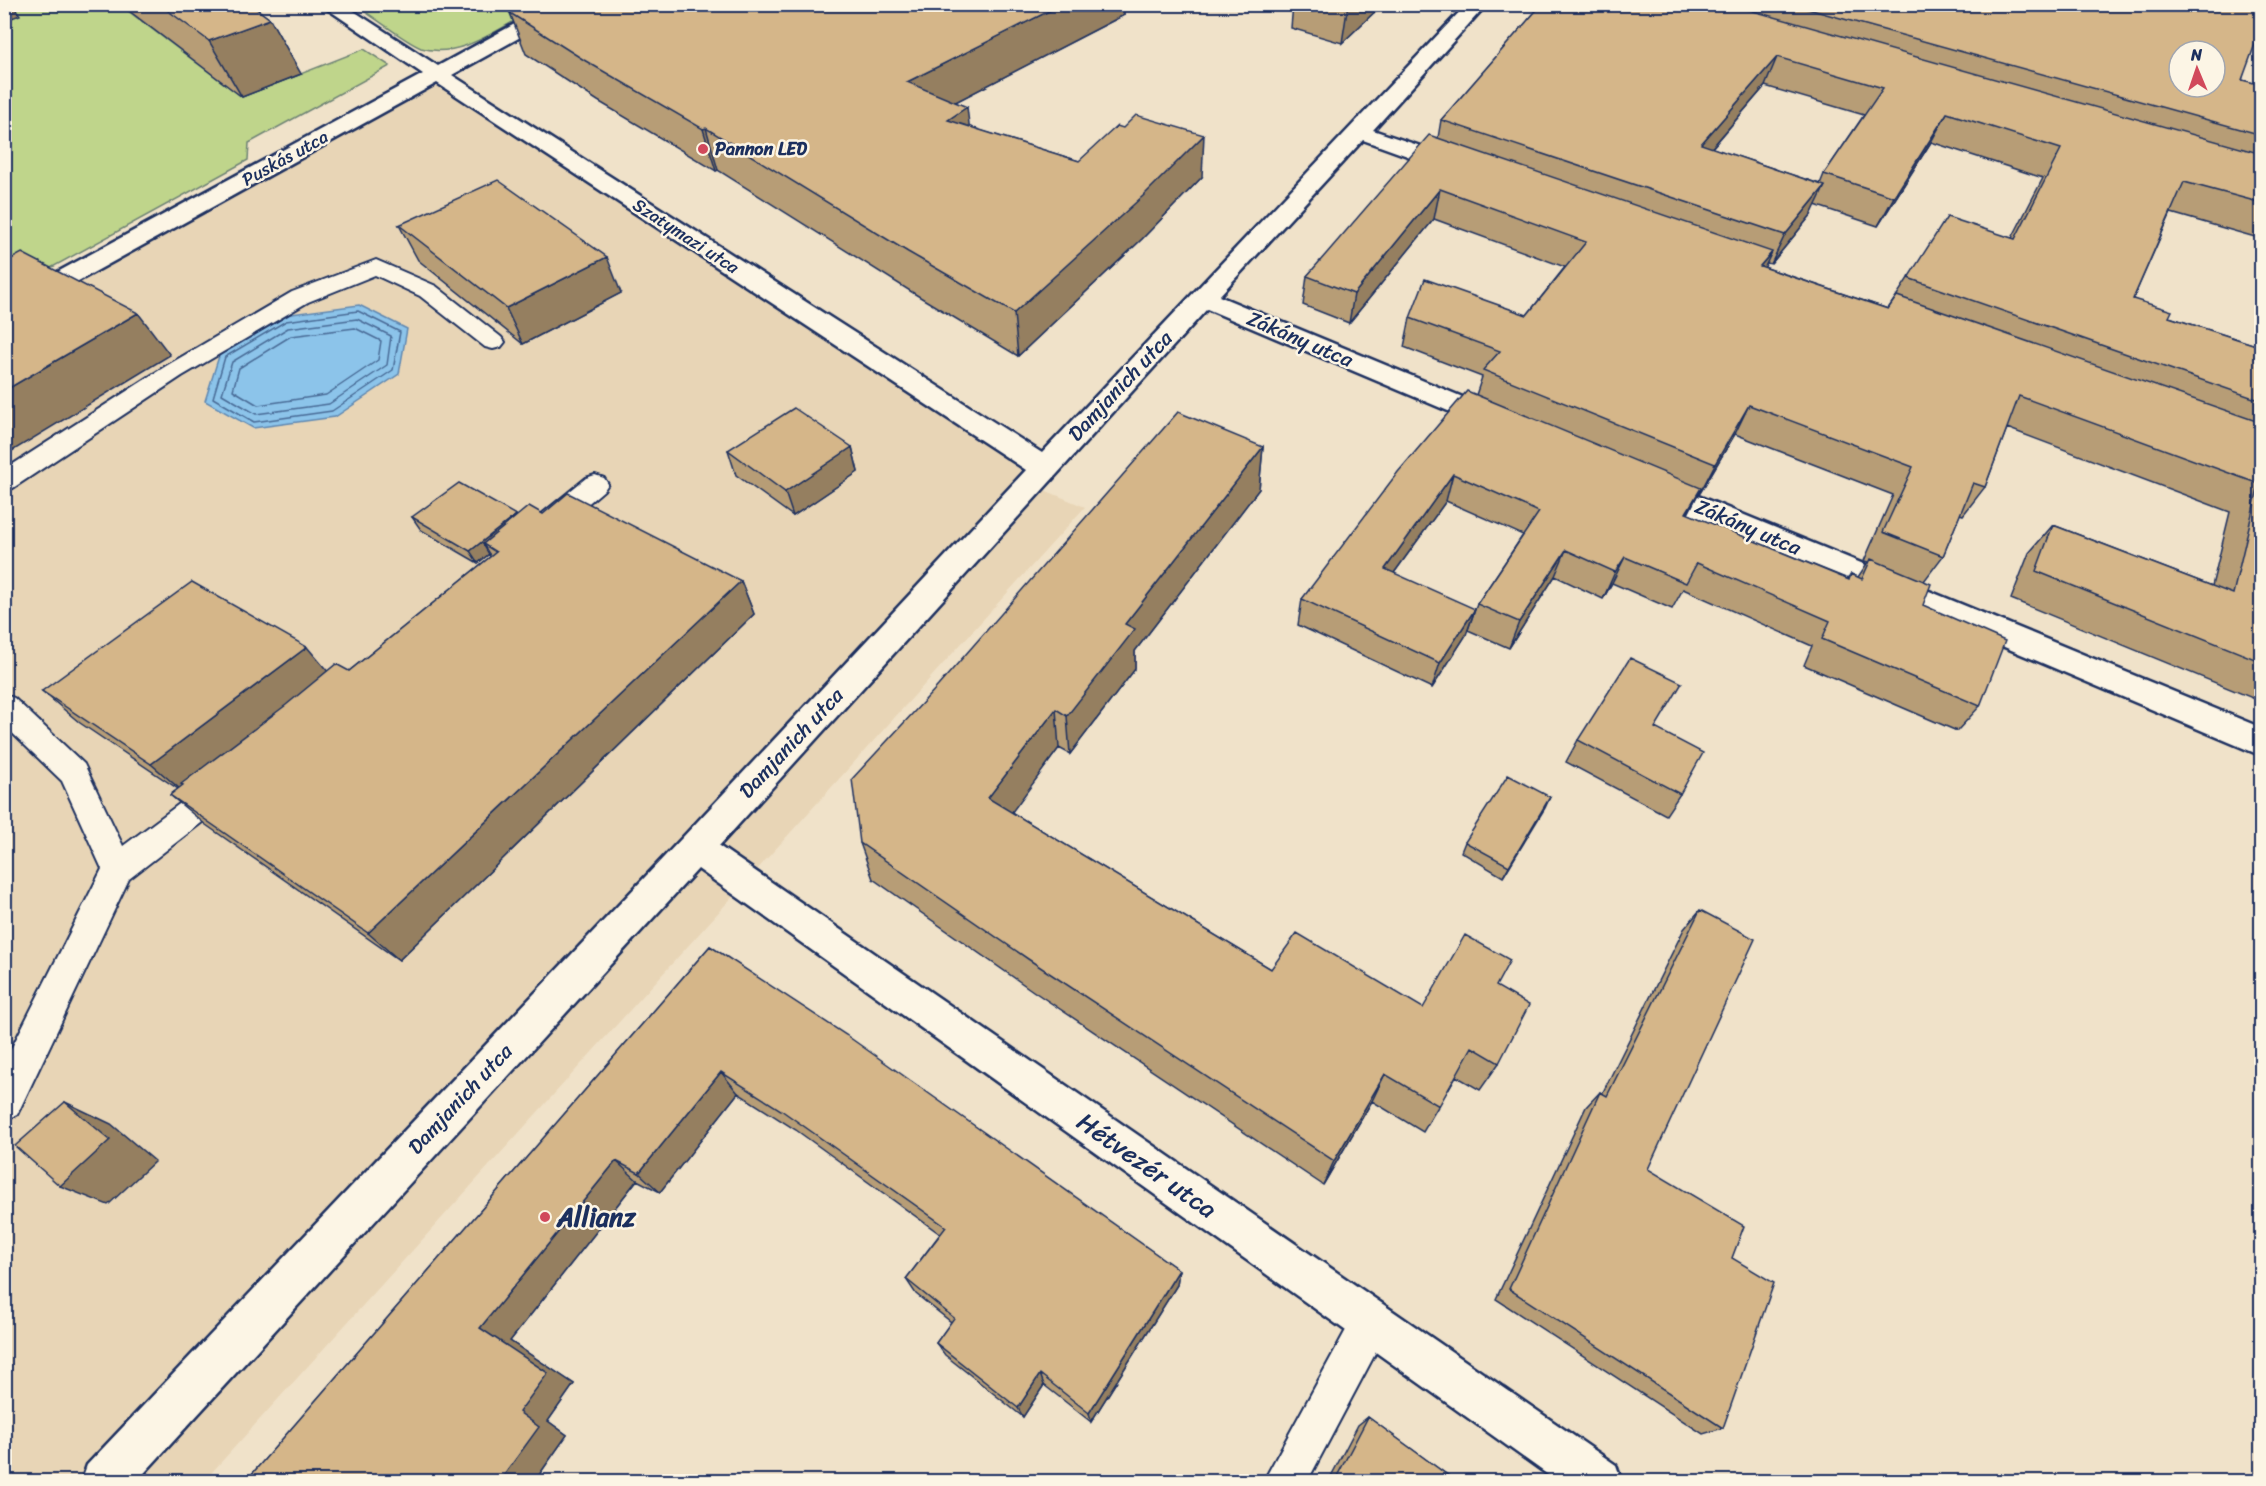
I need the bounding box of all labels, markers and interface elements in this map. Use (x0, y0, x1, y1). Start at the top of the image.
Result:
north arrow (2167, 39, 2227, 99)
text: N (2189, 40, 2203, 69)
street label: Puskás utca (236, 121, 334, 195)
place label: Pannon LED (715, 133, 807, 165)
marker: Pannon LED (696, 142, 710, 156)
street label: Szatymazi utca (626, 189, 747, 283)
street label: Zákány utca (1241, 300, 1360, 379)
street label: Damjanich utca (1058, 321, 1182, 451)
street label: Zákány utca (1689, 488, 1808, 567)
street label: Damjanich utca (729, 678, 853, 808)
street label: Damjanich utca (398, 1034, 522, 1164)
street label: Hétvezér utca (1067, 1099, 1227, 1231)
place label: Allianz (556, 1194, 637, 1240)
marker: Allianz (538, 1210, 552, 1224)

